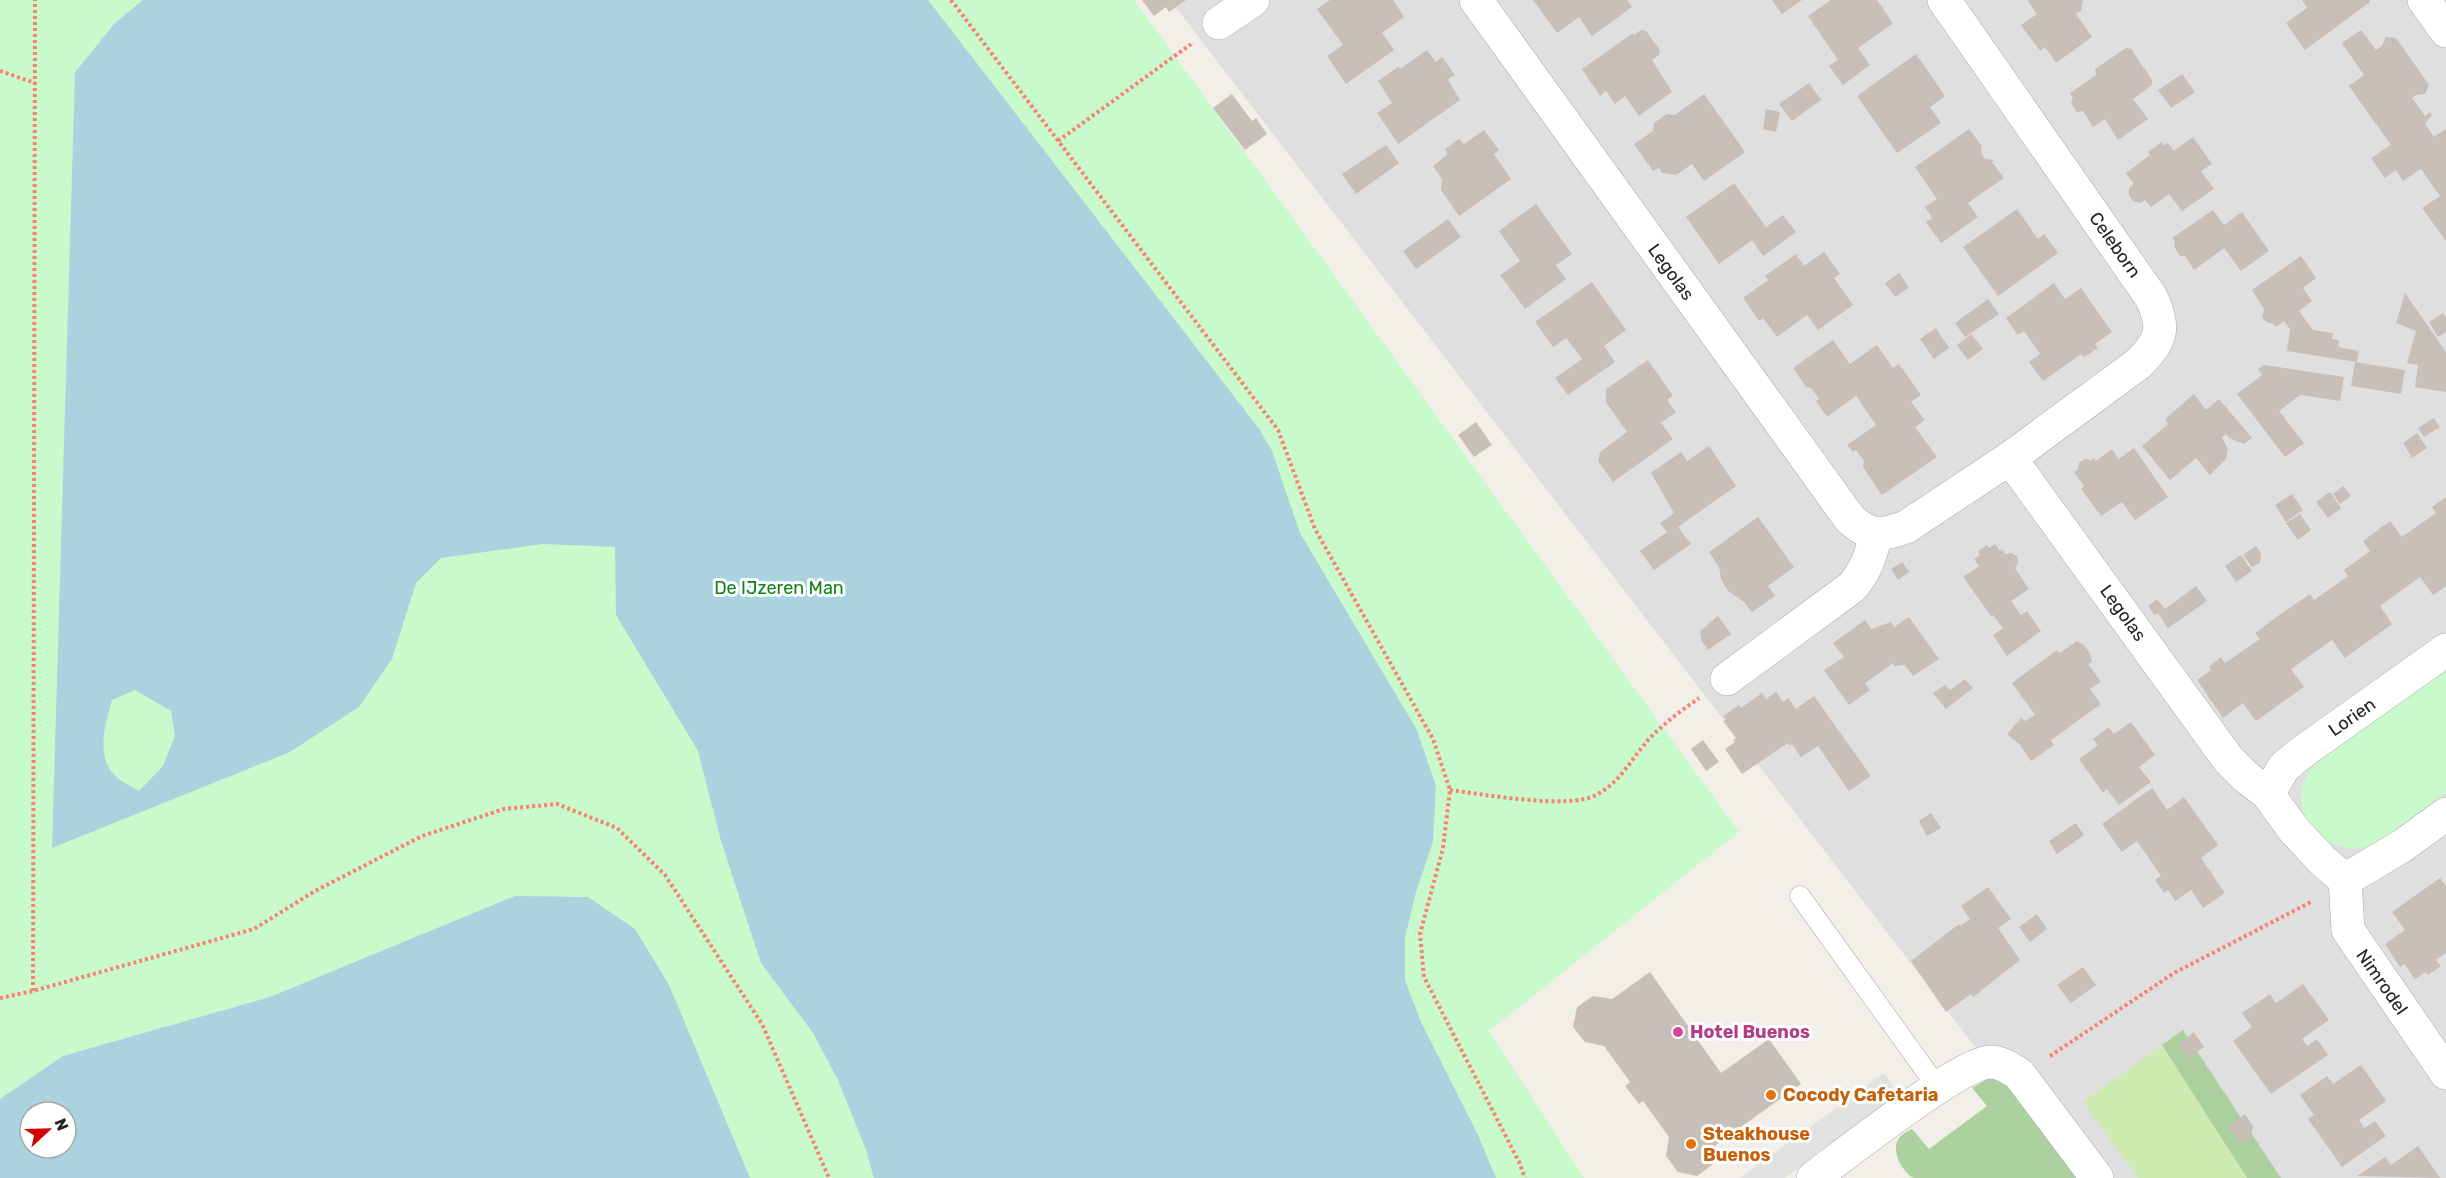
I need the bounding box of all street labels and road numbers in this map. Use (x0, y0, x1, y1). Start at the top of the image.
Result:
street label: Celeborn (2084, 208, 2146, 282)
street label: Legolas (1643, 239, 1699, 305)
street label: Legolas (2095, 580, 2151, 646)
street label: Lorien (2324, 693, 2380, 741)
street label: Nimrodel (2351, 945, 2413, 1019)

